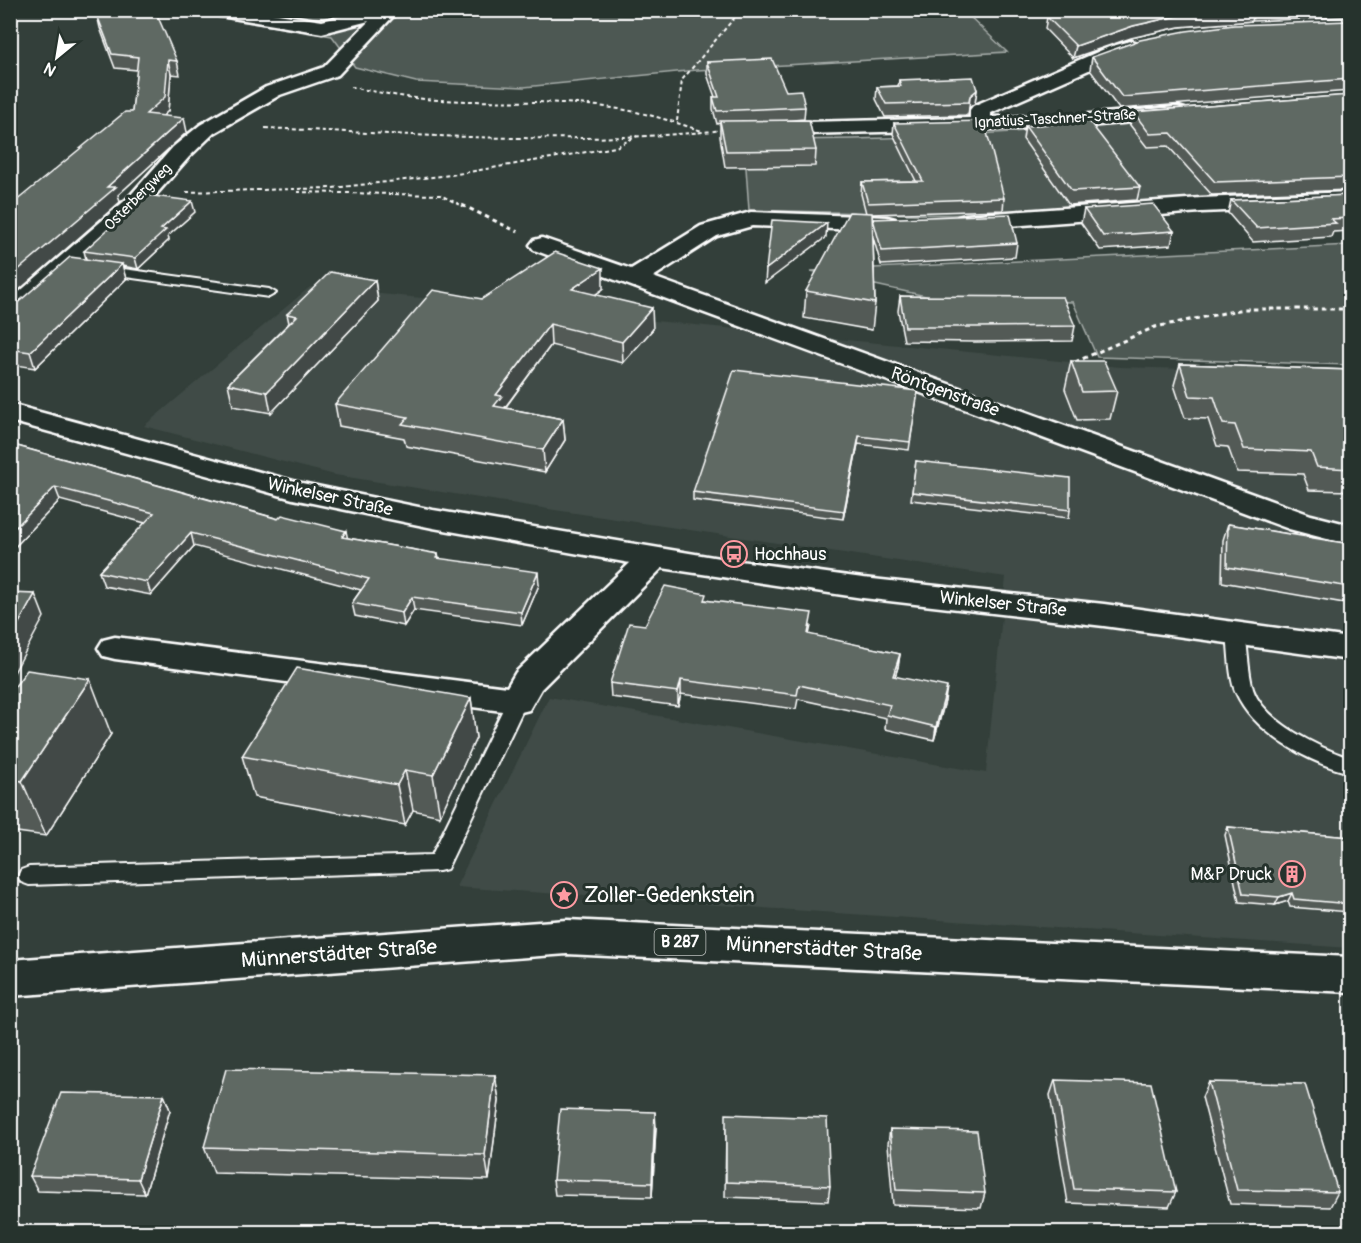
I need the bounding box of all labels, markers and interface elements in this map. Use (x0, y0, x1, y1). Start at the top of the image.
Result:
north arrow (27, 27, 87, 87)
text: N (40, 58, 60, 80)
street label: Ignatius-Taschner-Straße (973, 105, 1137, 133)
street label: Osterbergweg (100, 159, 176, 235)
street label: Röntgenstraße (888, 362, 1002, 422)
street label: Winkelser Straße (265, 472, 395, 522)
bus stop icon: Hochhaus (719, 539, 749, 569)
place label: Hochhaus (754, 543, 826, 566)
street label: Winkelser Straße (938, 586, 1068, 622)
building icon: M&P Druck (1277, 859, 1307, 889)
place label: M&P Druck (1191, 863, 1272, 886)
place icon: Zoller-Gedenkstein (549, 880, 579, 910)
place label: Zoller-Gedenkstein (584, 882, 755, 909)
road number: B 287 (654, 929, 706, 955)
street label: Münnerstädter Straße (725, 930, 923, 968)
street label: Münnerstädter Straße (240, 934, 439, 974)

